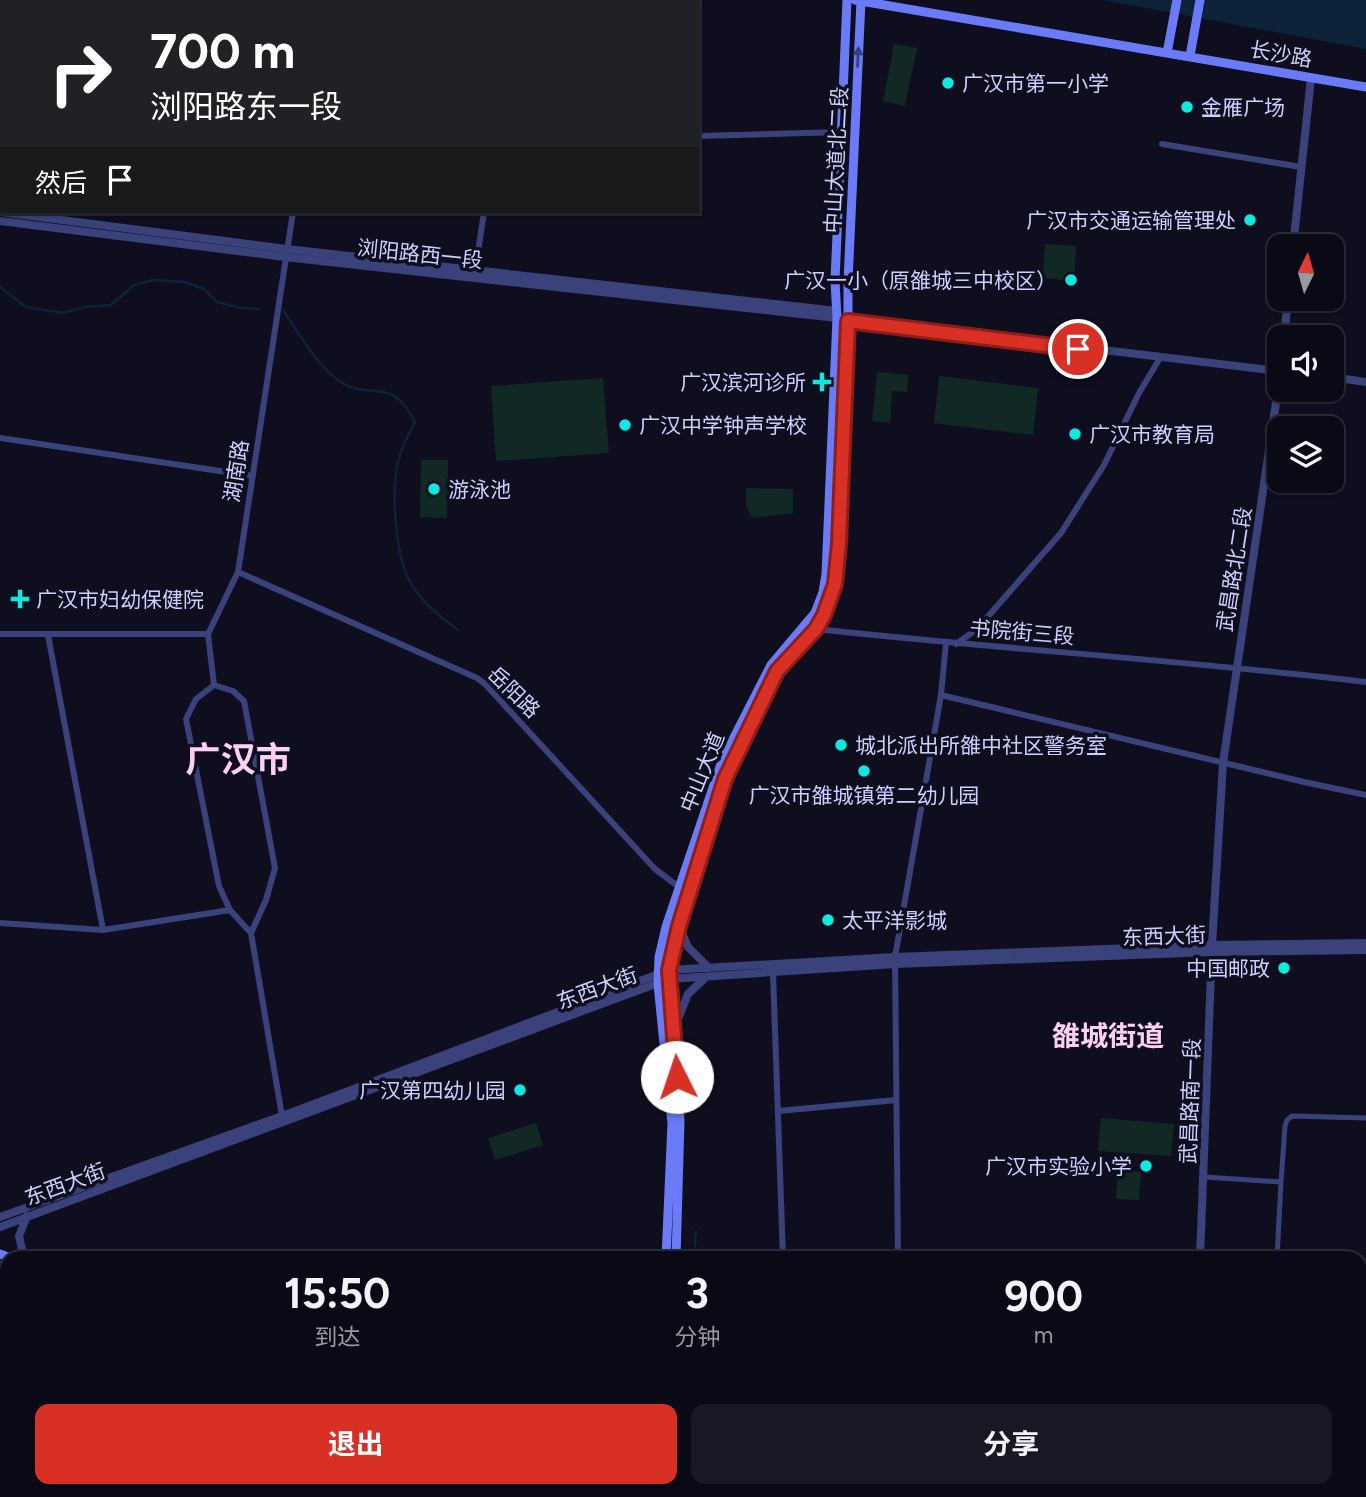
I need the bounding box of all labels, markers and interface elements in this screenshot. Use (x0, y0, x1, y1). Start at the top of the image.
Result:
text: 700 m (150, 21, 295, 80)
icon: right (35, 28, 126, 119)
street label: 长沙路 (1248, 36, 1314, 72)
one-way arrow (852, 45, 863, 67)
place label: 广汉市第一小学 (962, 71, 1109, 96)
marker: 广汉市第一小学 (940, 75, 956, 91)
street label: 中山大道北二段 (820, 86, 852, 234)
text: 浏阳路东一段 (150, 88, 342, 126)
place label: 金雁广场 (1201, 95, 1285, 120)
marker: 金雁广场 (1179, 99, 1195, 115)
icon: arrive (101, 161, 139, 199)
text: 然后 (35, 167, 87, 199)
place label: 广汉市交通运输管理处 (1026, 208, 1236, 233)
marker: 广汉市交通运输管理处 (1242, 212, 1258, 228)
north arrow (1267, 234, 1344, 312)
map controls (1267, 234, 1344, 493)
street label: 浏阳路西一段 (356, 235, 484, 273)
place label: 广汉一小（原雒城三中校区） (784, 268, 1057, 293)
marker: 广汉一小（原雒城三中校区） (1063, 272, 1079, 288)
pin (1048, 319, 1108, 379)
button: sound (1267, 325, 1344, 402)
icon: arrive (1059, 330, 1097, 368)
place label: 广汉滨河诊所 (680, 370, 806, 395)
marker: 广汉滨河诊所 (812, 372, 832, 392)
place label: 广汉中学钟声学校 (639, 413, 807, 438)
button: layers (1267, 416, 1344, 493)
marker: 广汉中学钟声学校 (617, 417, 633, 433)
place label: 广汉市教育局 (1089, 422, 1215, 447)
marker: 广汉市教育局 (1067, 426, 1083, 442)
street label: 湖南路 (219, 438, 253, 504)
place label: 游泳池 (448, 477, 511, 502)
marker: 游泳池 (426, 481, 442, 497)
street label: 武昌路北二段 (1212, 505, 1256, 633)
place label: 广汉市妇幼保健院 (36, 587, 204, 612)
marker: 广汉市妇幼保健院 (10, 589, 30, 609)
street label: 书院街三段 (969, 615, 1075, 649)
street label: 岳阳路 (483, 661, 545, 723)
street label: 中山大道 (675, 728, 729, 816)
place label: 城北派出所雒中社区警务室 (855, 733, 1107, 758)
marker: 城北派出所雒中社区警务室 (833, 737, 849, 753)
district label: 广汉市 (185, 739, 291, 781)
marker: 广汉市雒城镇第二幼儿园 (856, 763, 872, 779)
place label: 广汉市雒城镇第二幼儿园 (749, 783, 980, 808)
place label: 太平洋影城 (842, 908, 947, 933)
marker: 太平洋影城 (820, 912, 836, 928)
street label: 东西大街 (1122, 922, 1206, 950)
place label: 中国邮政 (1186, 956, 1270, 981)
marker: 中国邮政 (1276, 960, 1292, 976)
street label: 东西大街 (553, 962, 641, 1014)
district label: 雒城街道 (1052, 1019, 1164, 1053)
street label: 武昌路南一段 (1175, 1038, 1205, 1164)
position arrow (640, 1040, 714, 1114)
place label: 广汉第四幼儿园 (359, 1078, 506, 1103)
marker: 广汉第四幼儿园 (512, 1082, 528, 1098)
place label: 广汉市实验小学 (985, 1154, 1132, 1179)
street label: 东西大街 (21, 1158, 109, 1210)
marker: 广汉市实验小学 (1138, 1158, 1154, 1174)
text: 15:50 (284, 1268, 390, 1319)
text: 3 (686, 1268, 709, 1319)
text: 900 (1004, 1271, 1083, 1322)
text: m (1034, 1321, 1053, 1349)
text: 到达 (314, 1323, 360, 1351)
text: 分钟 (674, 1323, 720, 1351)
button: 退出 (35, 1404, 677, 1484)
button: 分享 (691, 1404, 1332, 1484)

